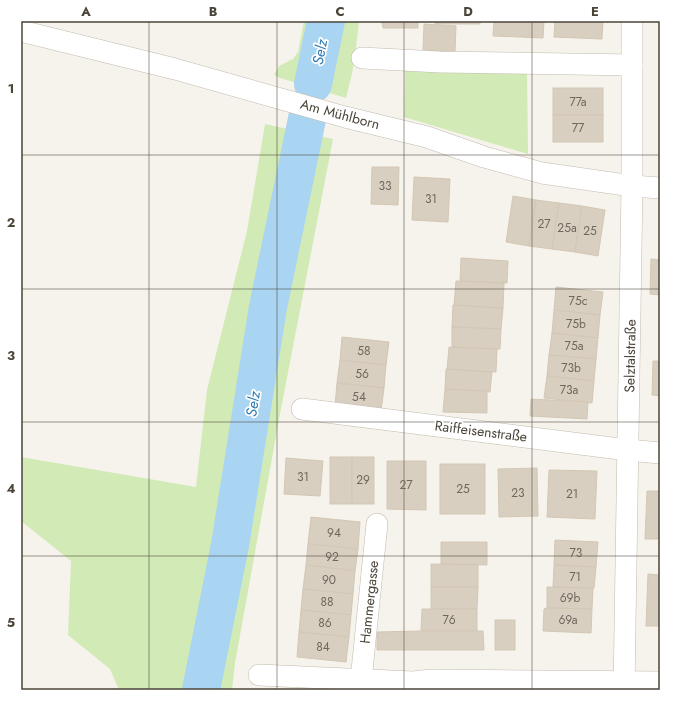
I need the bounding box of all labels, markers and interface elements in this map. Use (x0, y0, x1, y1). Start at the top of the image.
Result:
text: A (80, 2, 91, 21)
text: B (209, 2, 218, 21)
text: C (335, 2, 345, 21)
text: D (463, 2, 473, 21)
text: E (591, 2, 599, 21)
water label: Selz (307, 36, 333, 67)
text: 1 (8, 79, 14, 98)
house number: 77a (569, 93, 587, 111)
street label: Am Mühlborn (298, 94, 382, 134)
house number: 77 (572, 119, 585, 137)
house number: 33 (378, 177, 392, 195)
house number: 31 (425, 190, 437, 208)
text: 2 (7, 213, 15, 232)
house number: 27 (537, 215, 551, 233)
house number: 25a (557, 219, 577, 237)
house number: 25 (583, 222, 597, 240)
house number: 75c (569, 292, 588, 310)
house number: 75b (566, 315, 586, 333)
street label: Selztalstraße (619, 319, 641, 393)
house number: 75a (565, 337, 584, 355)
house number: 58 (357, 342, 371, 360)
text: 3 (7, 346, 15, 365)
house number: 73b (561, 359, 581, 377)
house number: 56 (355, 365, 369, 383)
house number: 73a (560, 381, 579, 399)
water label: Selz (240, 388, 266, 418)
house number: 54 (352, 388, 366, 406)
street label: Raiffeisenstraße (434, 415, 528, 447)
house number: 31 (297, 468, 309, 486)
house number: 29 (356, 471, 370, 489)
house number: 27 (399, 476, 413, 494)
text: 4 (6, 479, 16, 498)
house number: 25 (456, 480, 470, 498)
house number: 23 (511, 484, 525, 502)
house number: 21 (566, 485, 578, 503)
house number: 94 (327, 524, 341, 542)
house number: 73 (570, 544, 583, 562)
house number: 92 (325, 548, 339, 566)
street label: Hammergasse (355, 559, 383, 645)
house number: 71 (569, 568, 581, 586)
house number: 90 (322, 571, 336, 589)
house number: 69b (560, 589, 580, 607)
house number: 88 (320, 593, 334, 611)
house number: 76 (442, 611, 456, 629)
house number: 69a (558, 611, 578, 629)
text: 5 (7, 613, 15, 632)
house number: 86 (318, 614, 332, 632)
house number: 84 (316, 638, 330, 656)

